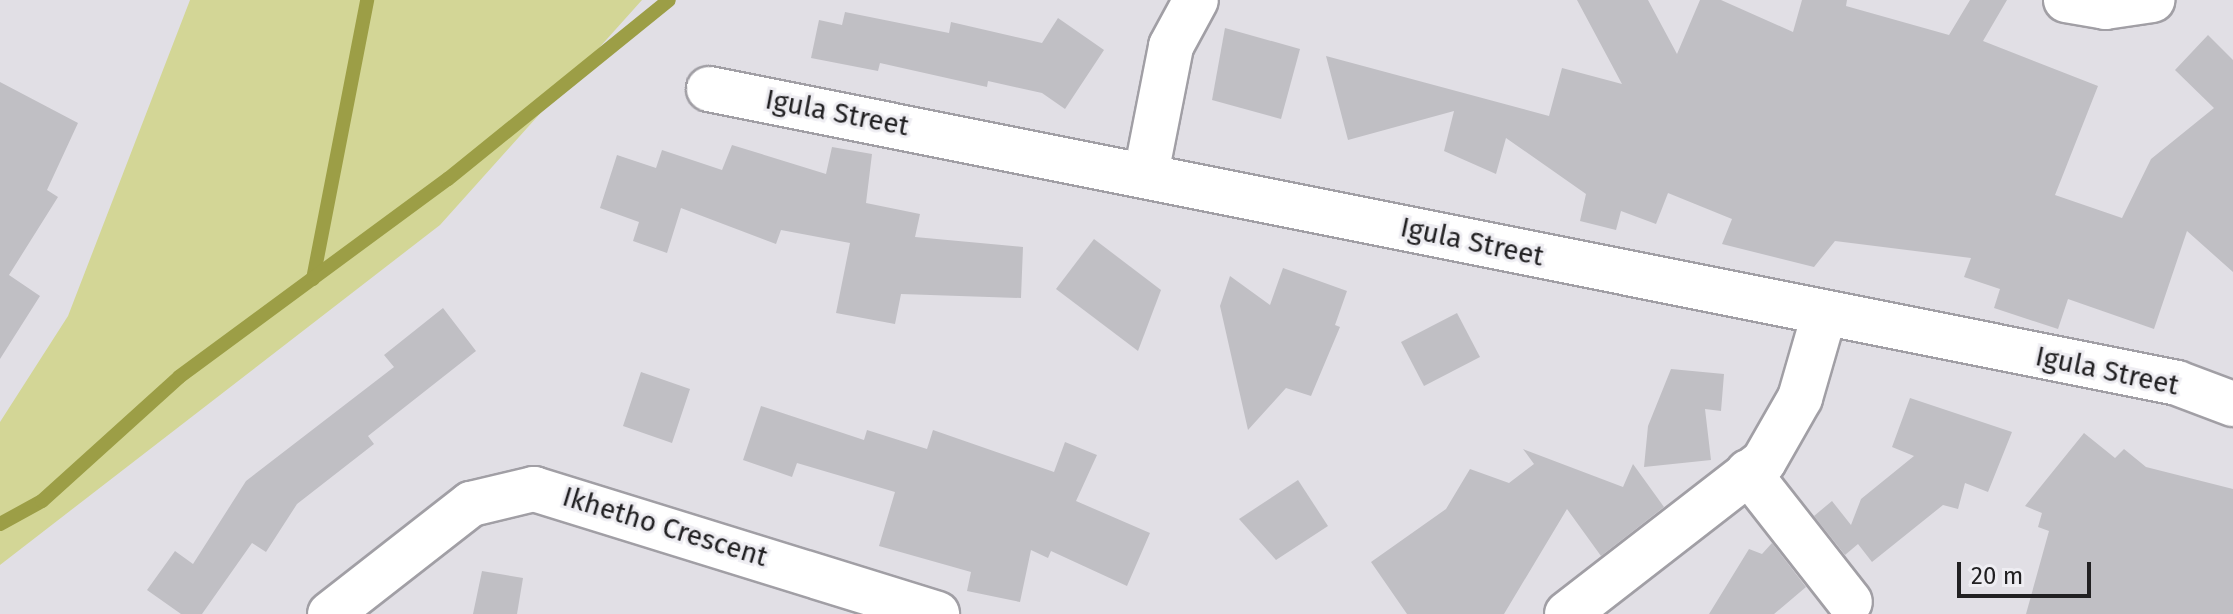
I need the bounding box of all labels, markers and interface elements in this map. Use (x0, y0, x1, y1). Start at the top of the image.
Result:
street label: Igula Street (762, 83, 912, 143)
street label: Igula Street (1397, 210, 1547, 274)
street label: Igula Street (2032, 339, 2182, 403)
street label: Ikhetho Crescent (558, 480, 772, 574)
scale bar (1961, 546, 2095, 596)
text: 20 m (1971, 562, 2023, 590)

